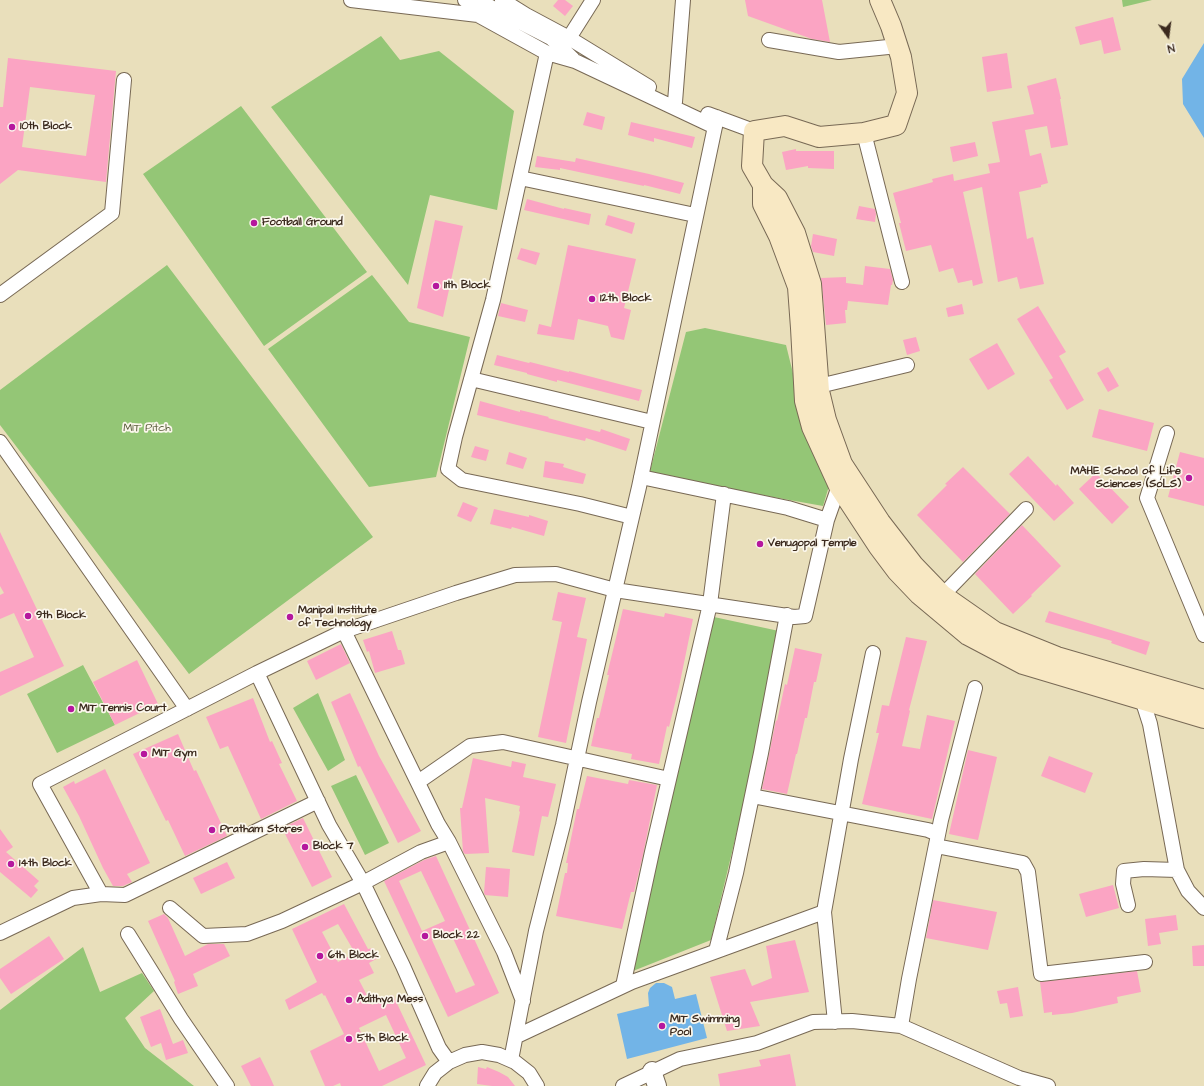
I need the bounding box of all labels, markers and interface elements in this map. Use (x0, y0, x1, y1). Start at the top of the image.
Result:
north arrow (1148, 16, 1188, 56)
text: N (1166, 40, 1176, 56)
place label: 10th Block (20, 120, 72, 134)
marker: 10th Block (7, 122, 17, 132)
place label: Football Ground (262, 216, 343, 230)
marker: Football Ground (249, 218, 259, 228)
place label: 11th Block (444, 279, 491, 293)
marker: 11th Block (431, 281, 441, 291)
place label: 12th Block (600, 292, 651, 306)
marker: 12th Block (587, 294, 597, 304)
park label: MIT Pitch (123, 422, 171, 436)
place label: MAHE School of Life Sciences (SoLS) (1070, 465, 1181, 491)
marker: MAHE School of Life Sciences (SoLS) (1184, 473, 1194, 483)
place label: Venugopal Temple (768, 537, 857, 551)
marker: Venugopal Temple (755, 539, 765, 549)
place label: Manipal Institute of Technology (298, 604, 377, 630)
place label: 9th Block (36, 609, 86, 623)
marker: 9th Block (23, 611, 33, 621)
marker: Manipal Institute of Technology (285, 612, 295, 622)
place label: MIT Tennis Court (79, 702, 166, 716)
marker: MIT Tennis Court (66, 704, 76, 714)
place label: MIT Gym (152, 747, 196, 761)
marker: MIT Gym (139, 749, 149, 759)
place label: Pratham Stores (220, 823, 302, 837)
marker: Pratham Stores (207, 825, 217, 835)
place label: Block 7 (313, 840, 354, 854)
marker: Block 7 (300, 842, 310, 852)
place label: 14th Block (19, 857, 72, 871)
marker: 14th Block (6, 859, 16, 869)
place label: Block 22 (433, 929, 479, 943)
marker: Block 22 (420, 931, 430, 941)
place label: 6th Block (328, 949, 379, 963)
marker: 6th Block (315, 951, 325, 961)
place label: Adithya Mess (357, 993, 423, 1007)
marker: Adithya Mess (344, 995, 354, 1005)
place label: MIT Swimming Pool (670, 1013, 740, 1039)
marker: MIT Swimming Pool (657, 1021, 667, 1031)
place label: 5th Block (357, 1032, 409, 1046)
marker: 5th Block (344, 1034, 354, 1044)

